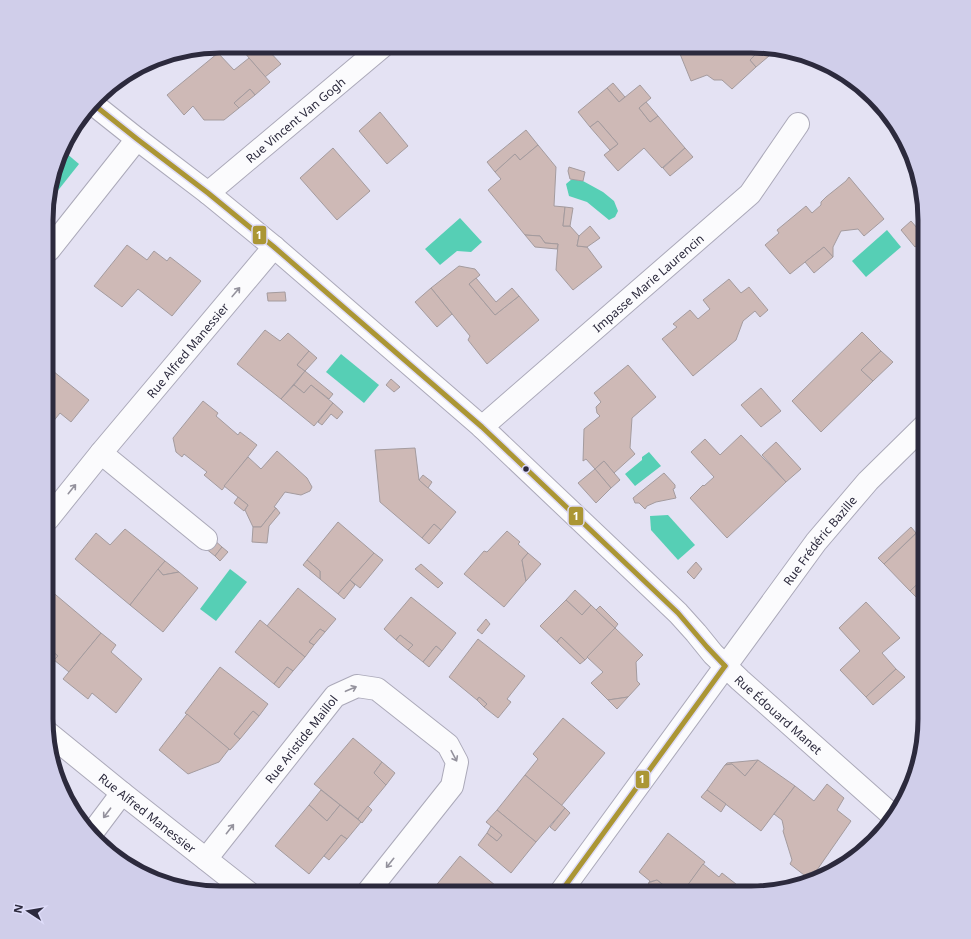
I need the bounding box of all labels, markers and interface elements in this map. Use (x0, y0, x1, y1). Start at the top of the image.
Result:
street label: Rue Vincent Van Gogh (242, 73, 349, 166)
line badge: 1 (252, 225, 267, 245)
text: 1 (256, 227, 262, 242)
street label: Impasse Marie Laurencin (589, 230, 707, 336)
one-way arrow (232, 287, 241, 297)
street label: Rue Alfred Manessier (142, 299, 232, 401)
unlabelled marker (521, 464, 531, 474)
one-way arrow (68, 483, 77, 494)
street label: Rue Frédéric Bazille (779, 492, 861, 589)
line badge: 1 (568, 506, 584, 526)
text: 1 (573, 508, 579, 523)
street label: Rue Édouard Manet (731, 671, 826, 758)
one-way arrow (344, 685, 356, 693)
street label: Rue Aristide Maillol (261, 691, 341, 787)
one-way arrow (451, 750, 458, 762)
street label: Rue Alfred Manessier (95, 769, 200, 857)
line badge: 1 (635, 770, 650, 789)
text: 1 (639, 771, 645, 786)
one-way arrow (103, 808, 111, 819)
one-way arrow (226, 823, 235, 834)
one-way arrow (386, 858, 395, 869)
north arrow (8, 891, 48, 931)
text: N (9, 903, 26, 915)

